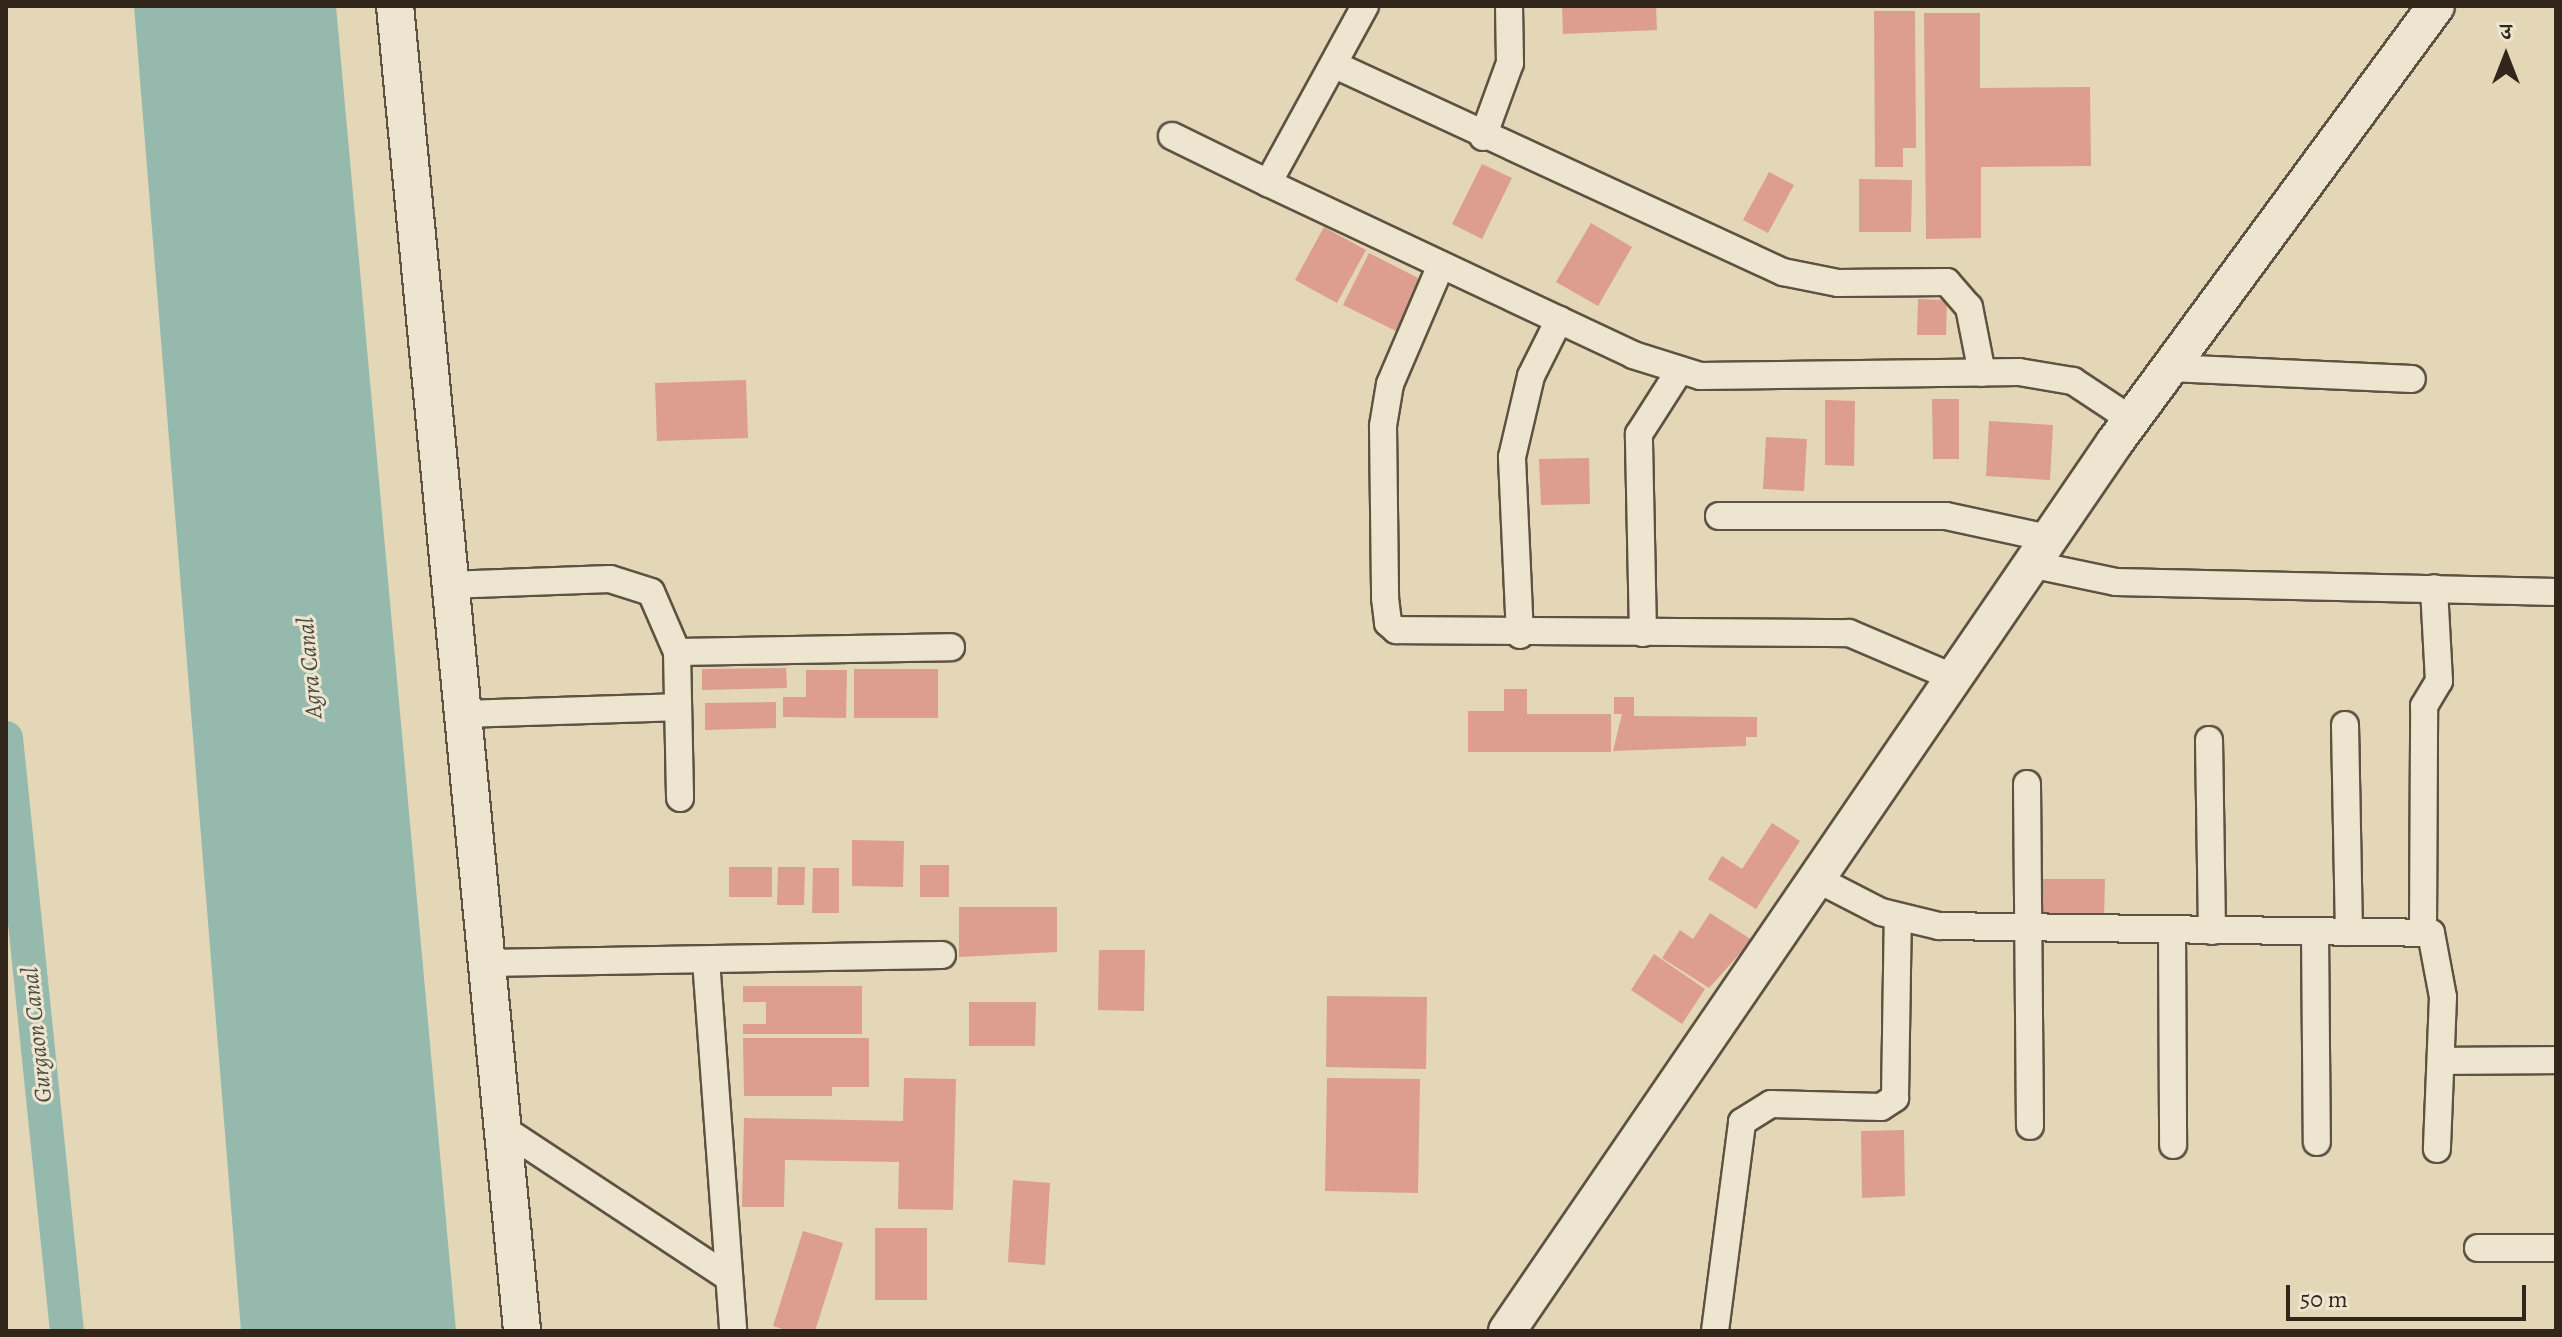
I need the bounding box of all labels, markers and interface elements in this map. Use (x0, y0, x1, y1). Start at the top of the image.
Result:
north arrow (2466, 16, 2546, 96)
text: उ (2500, 17, 2512, 47)
water label: Agra Canal (291, 616, 329, 720)
water label: Gurgaon Canal (16, 966, 58, 1104)
scale bar (2290, 1269, 2530, 1319)
text: 50 m (2300, 1283, 2348, 1315)

